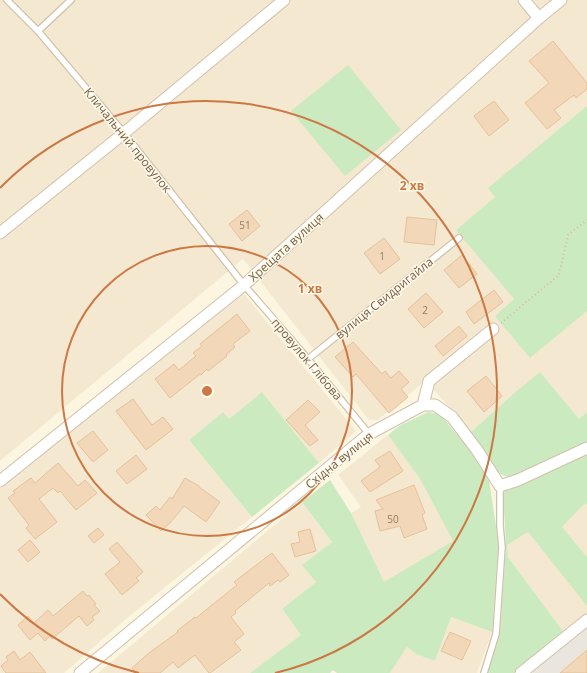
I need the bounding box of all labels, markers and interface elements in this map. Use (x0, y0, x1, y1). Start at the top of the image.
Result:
street label: Кличальний провулок (80, 84, 176, 197)
text: 2 хв (400, 177, 424, 194)
street label: Хрещата вулиця (245, 209, 327, 285)
house number: 51 (239, 218, 251, 232)
house number: 1 (379, 249, 385, 263)
street label: вулиця Свидригайла (331, 253, 437, 343)
text: 1 хв (298, 280, 322, 297)
house number: 2 (422, 303, 428, 317)
street label: провулок Глібова (268, 314, 346, 404)
centre of rings (200, 384, 214, 398)
street label: Східна вулиця (302, 427, 376, 493)
house number: 50 (387, 512, 399, 526)

